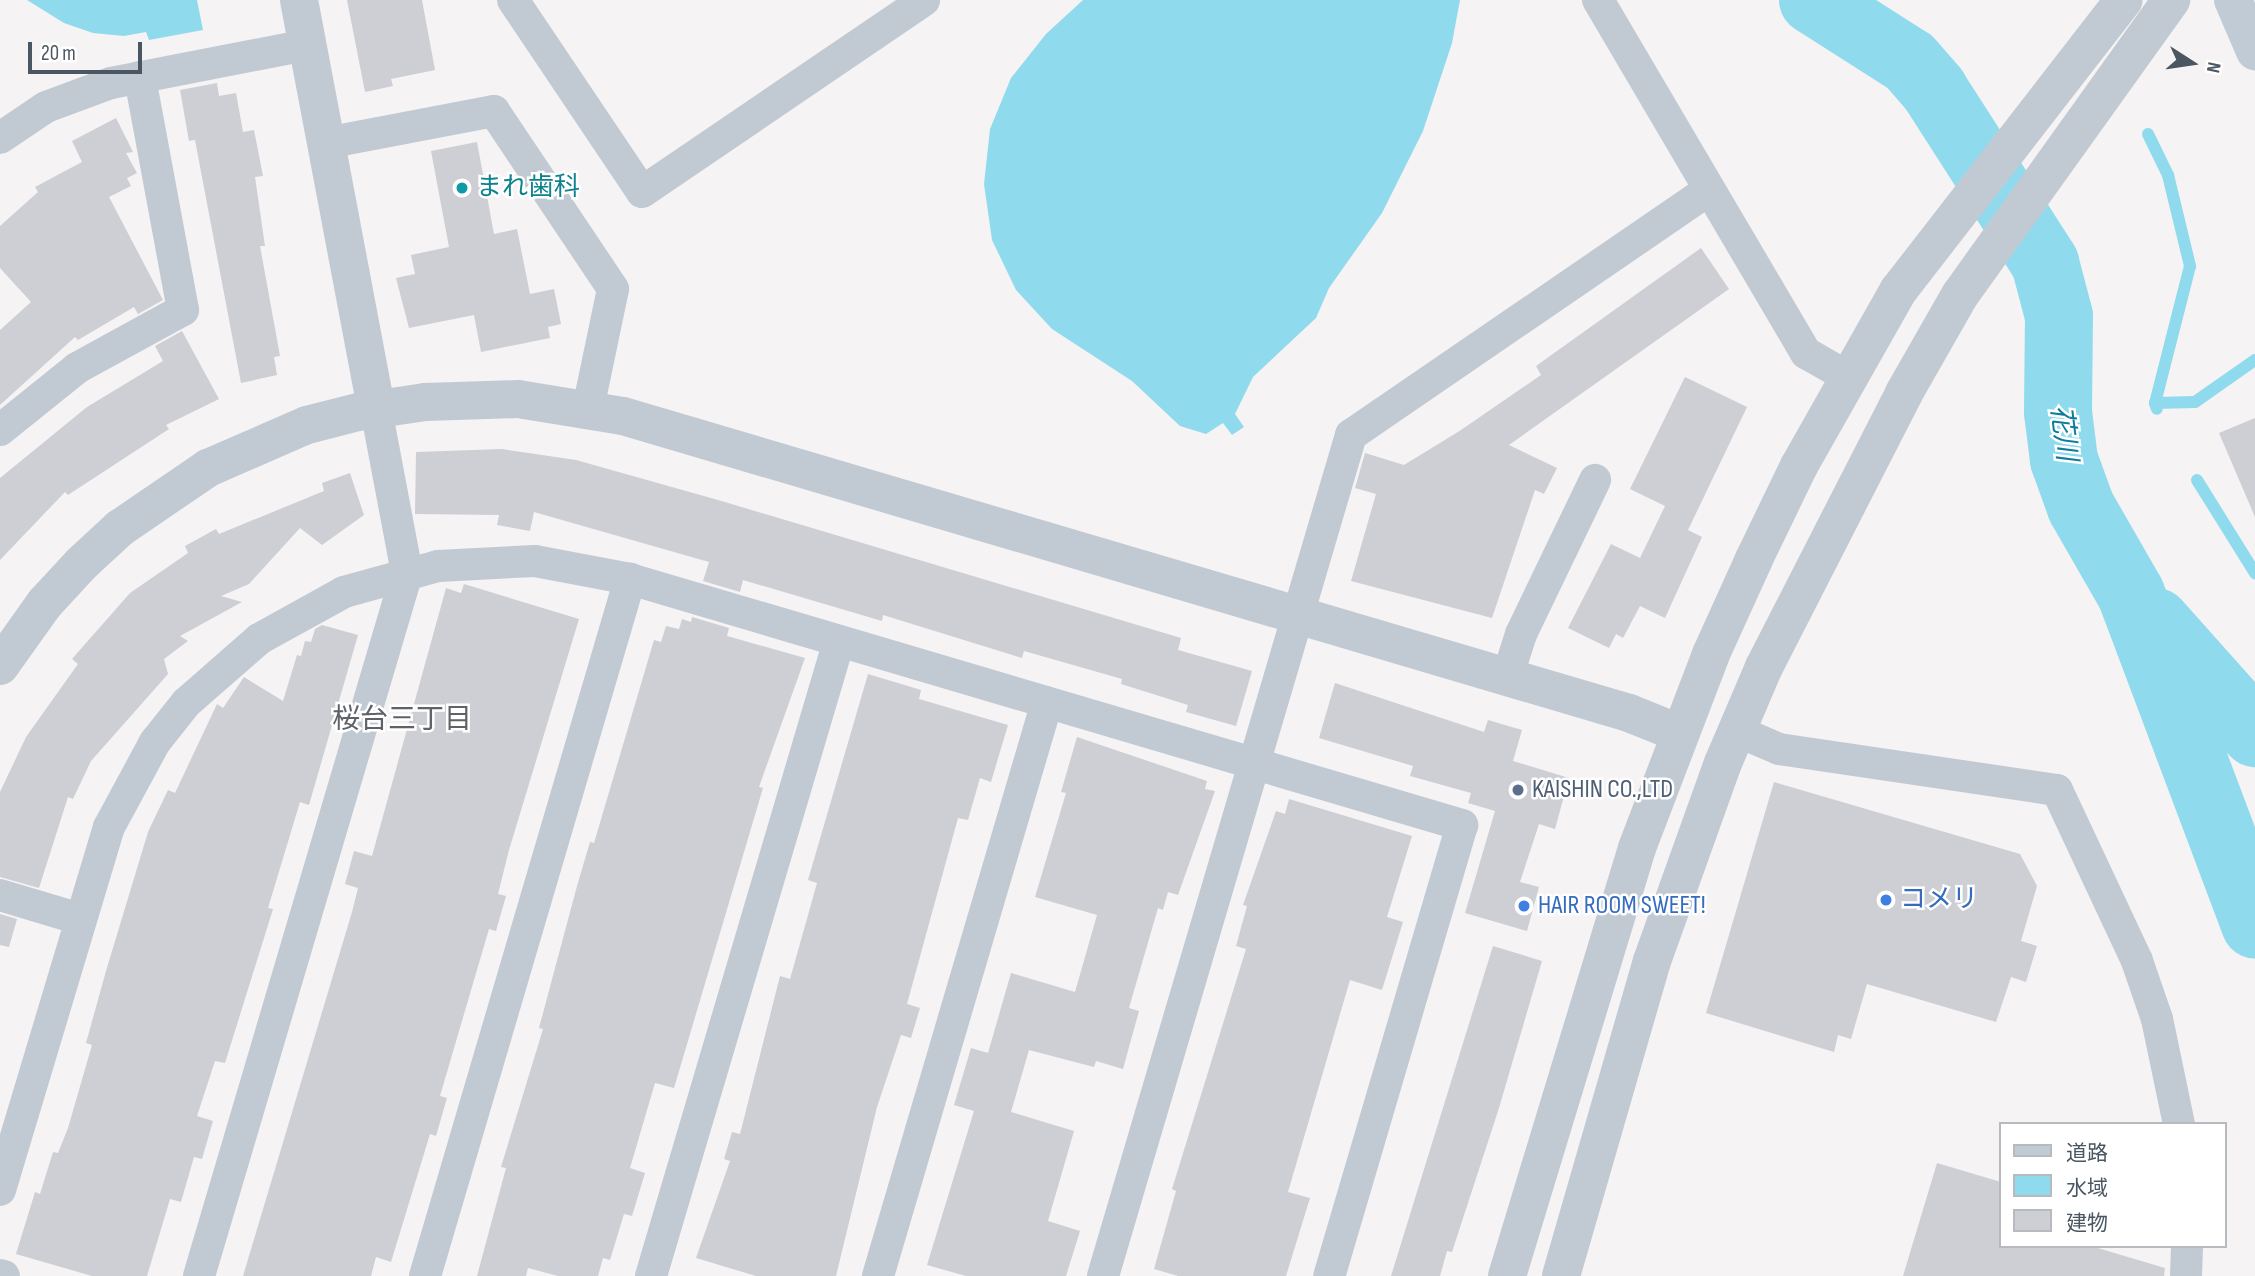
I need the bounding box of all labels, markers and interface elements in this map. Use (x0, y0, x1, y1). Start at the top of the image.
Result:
scale bar (32, 28, 145, 72)
north arrow (2157, 28, 2227, 98)
text: 20 m (41, 41, 76, 66)
text: N (2201, 60, 2225, 75)
place label: まれ歯科 (476, 172, 580, 204)
marker: まれ歯科 (454, 180, 470, 196)
water label: 花川 (2043, 403, 2083, 463)
district label: 桜台三丁目 (332, 703, 472, 737)
place label: KAISHIN CO.,LTD (1532, 774, 1673, 806)
marker: KAISHIN CO.,LTD (1510, 782, 1526, 798)
place label: コメリ (1900, 884, 1978, 916)
place label: HAIR ROOM SWEET! (1538, 890, 1706, 922)
marker: コメリ (1878, 892, 1894, 908)
marker: HAIR ROOM SWEET! (1516, 898, 1532, 914)
legend (2000, 1122, 2227, 1248)
text: 道路 (2066, 1141, 2108, 1166)
text: 水域 (2066, 1176, 2108, 1201)
text: 建物 (2066, 1211, 2108, 1236)

